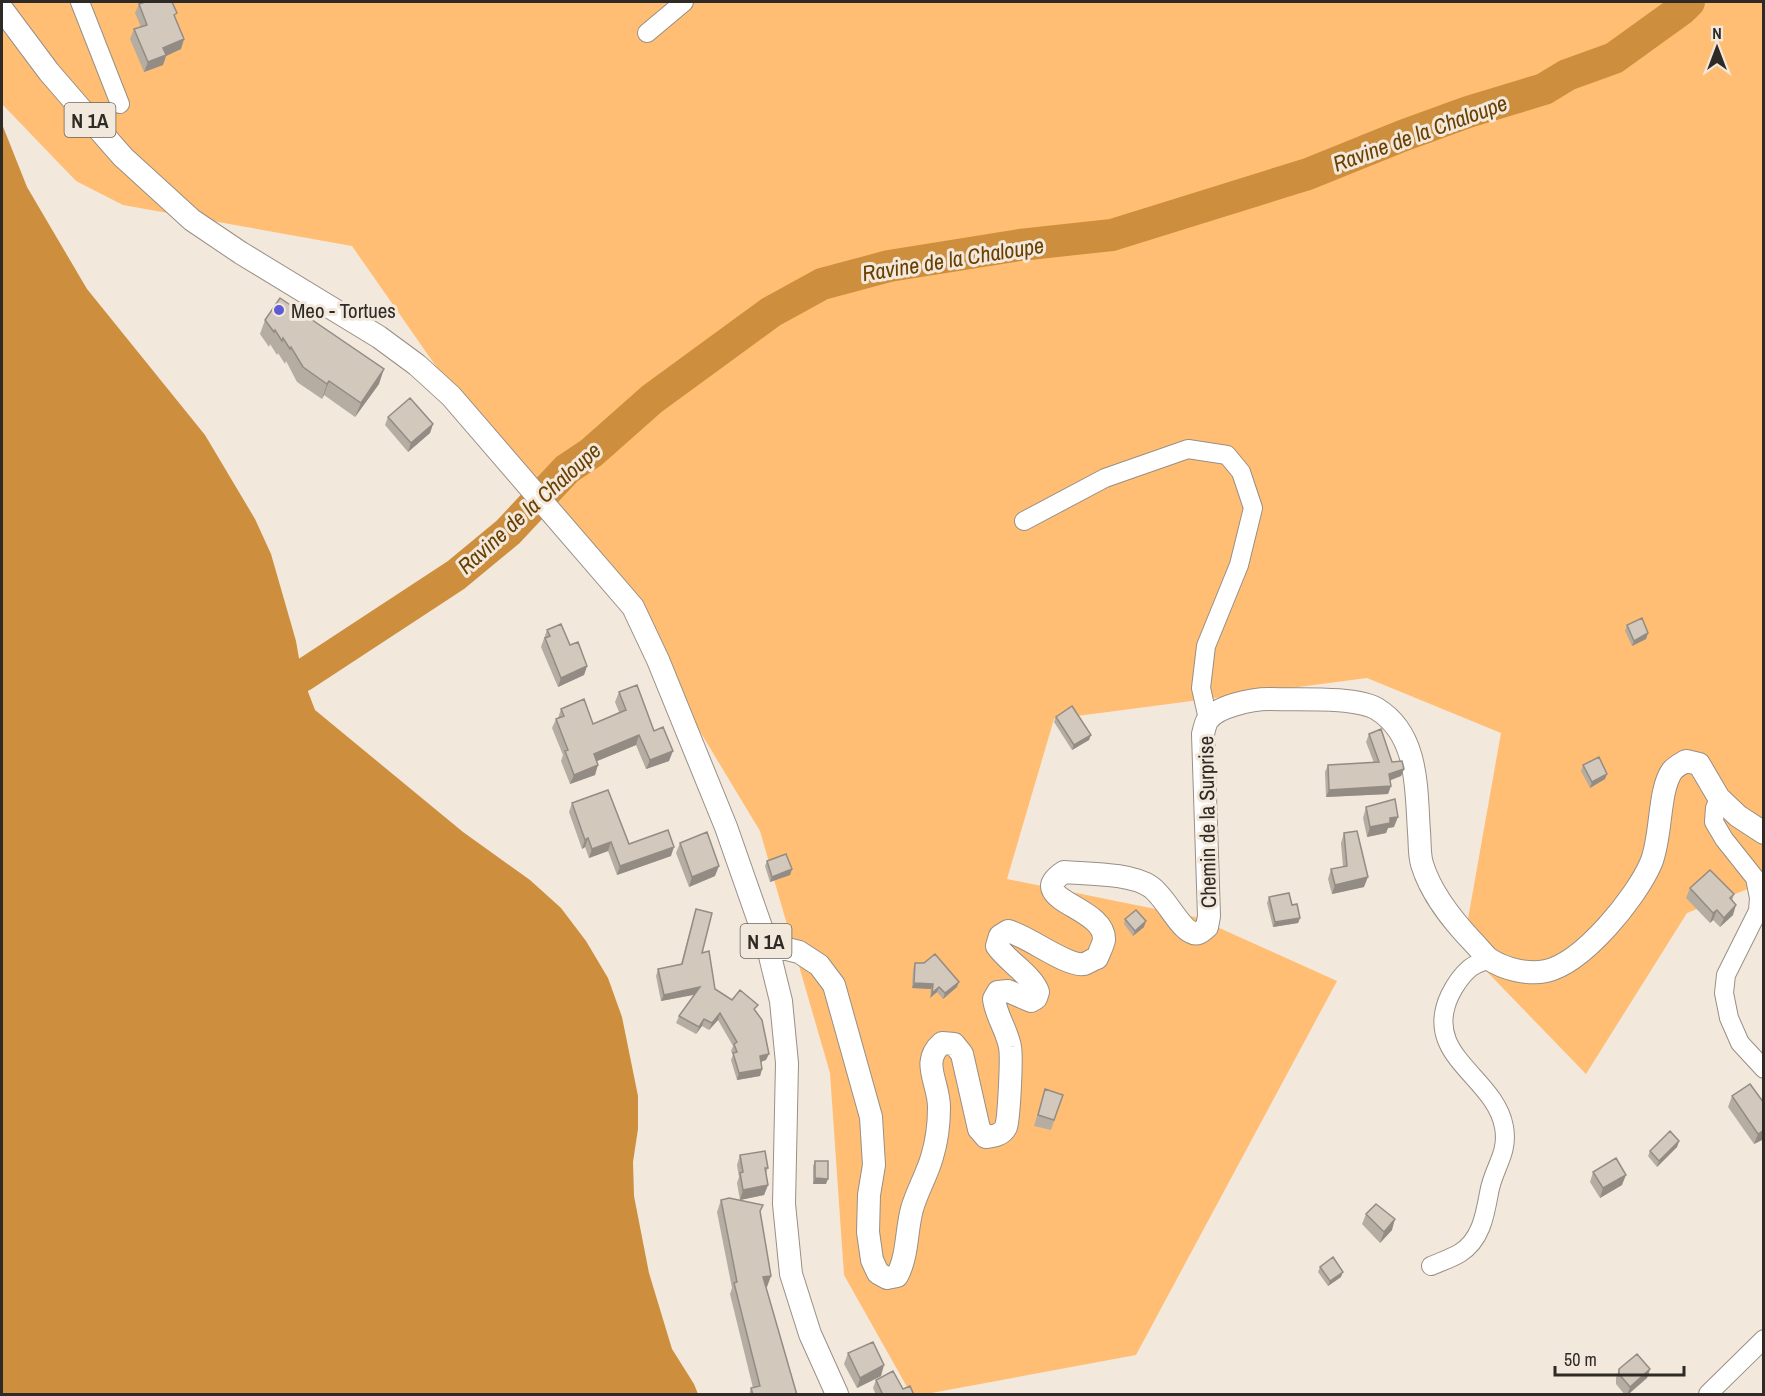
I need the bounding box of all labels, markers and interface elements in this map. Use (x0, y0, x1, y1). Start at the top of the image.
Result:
north arrow (1687, 18, 1747, 78)
text: N (1712, 22, 1722, 44)
water label: Ravine de la Chaloupe (1329, 88, 1511, 178)
road number: N 1A (64, 103, 116, 137)
water label: Ravine de la Chaloupe (860, 230, 1046, 288)
place label: Meo - Tortues (291, 296, 396, 325)
marker: Meo - Tortues (272, 303, 286, 317)
water label: Ravine de la Chaloupe (451, 435, 607, 581)
street label: Chemin de la Surprise (1191, 736, 1223, 908)
road number: N 1A (740, 924, 792, 958)
scale bar (1555, 1339, 1684, 1377)
text: 50 m (1564, 1347, 1597, 1372)

